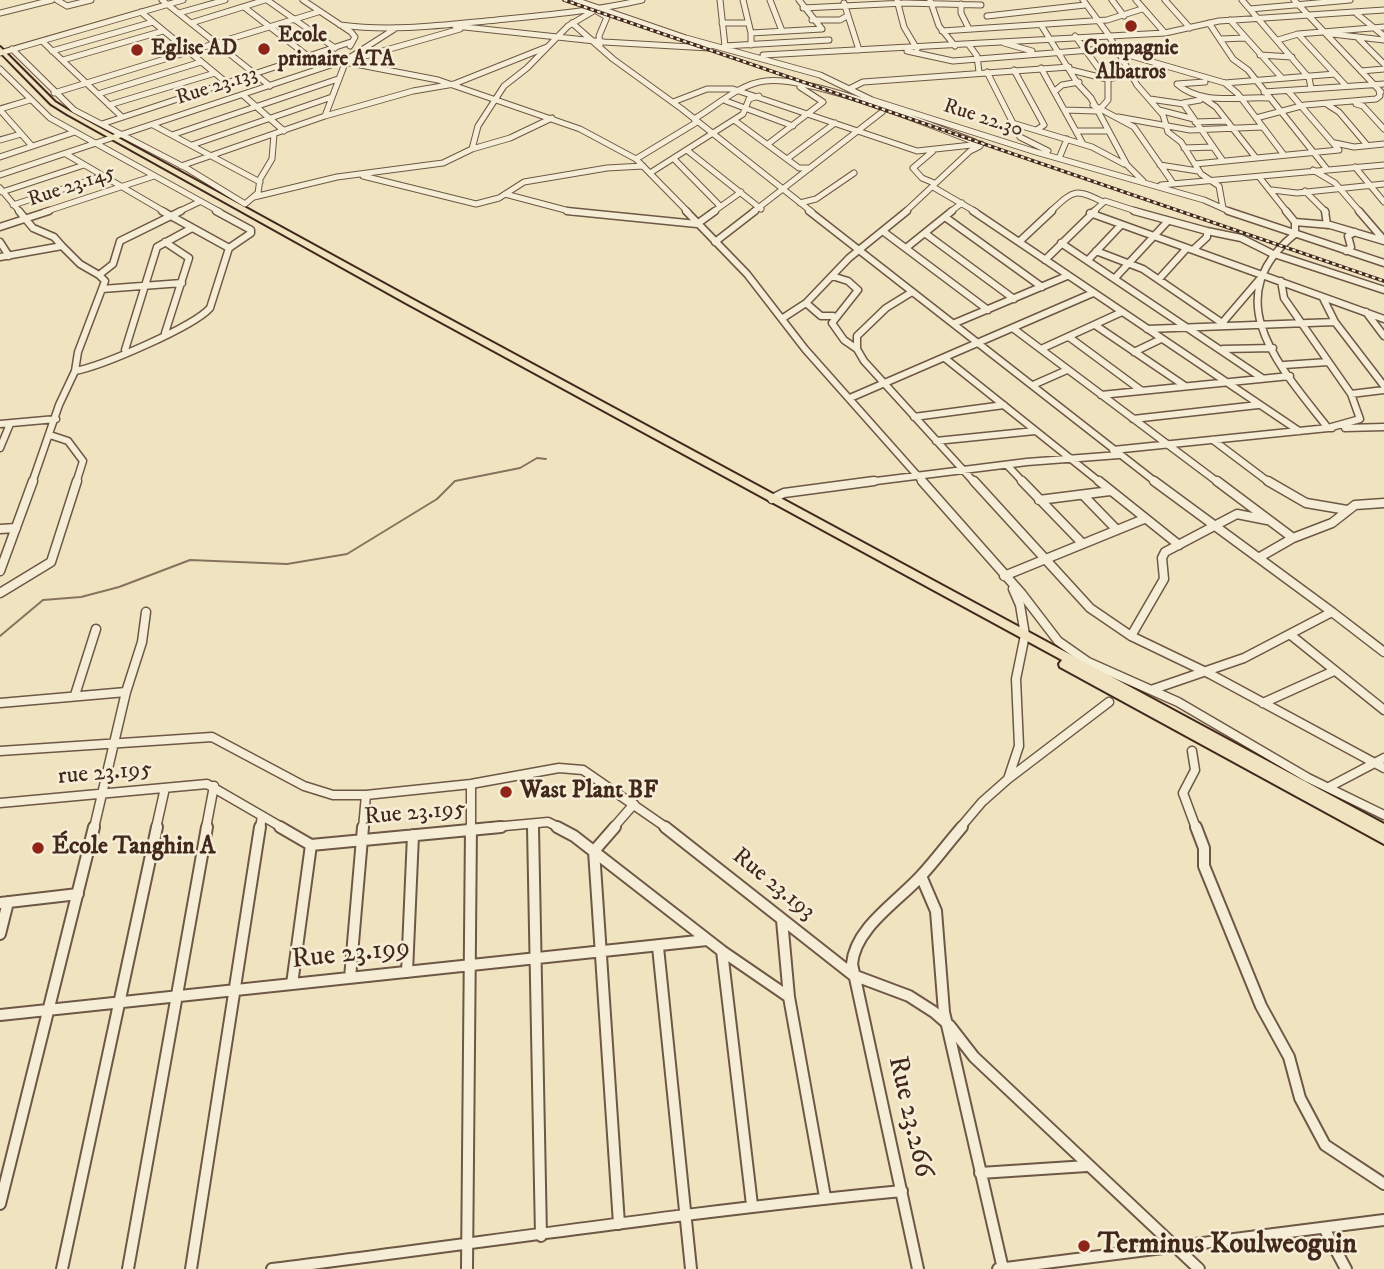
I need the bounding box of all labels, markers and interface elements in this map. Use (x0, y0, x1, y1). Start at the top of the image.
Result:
marker: Compagnie Albatros (1123, 18, 1139, 34)
place label: Ecole primaire ATA (278, 24, 394, 74)
place label: Eglise AD (151, 37, 237, 63)
place label: Compagnie Albatros (1084, 37, 1178, 87)
marker: Ecole primaire ATA (256, 41, 272, 57)
marker: Eglise AD (129, 42, 145, 58)
street label: Rue 23.133 (173, 62, 261, 112)
street label: Rue 22.30 (940, 94, 1026, 144)
street label: Rue 23.145 (25, 160, 119, 214)
street label: rue 23.195 (57, 756, 153, 792)
place label: Wast Plant BF (520, 778, 658, 806)
marker: Wast Plant BF (498, 784, 514, 800)
street label: Rue 23.195 (363, 795, 467, 833)
place label: École Tanghin A (52, 834, 215, 862)
marker: École Tanghin A (30, 840, 46, 856)
street label: Rue 23.193 (726, 843, 820, 927)
street label: Rue 23.199 (290, 932, 412, 978)
street label: Rue 23.266 (879, 1053, 939, 1181)
place label: Terminus Koulweoguin (1098, 1229, 1357, 1263)
marker: Terminus Koulweoguin (1076, 1238, 1092, 1254)

